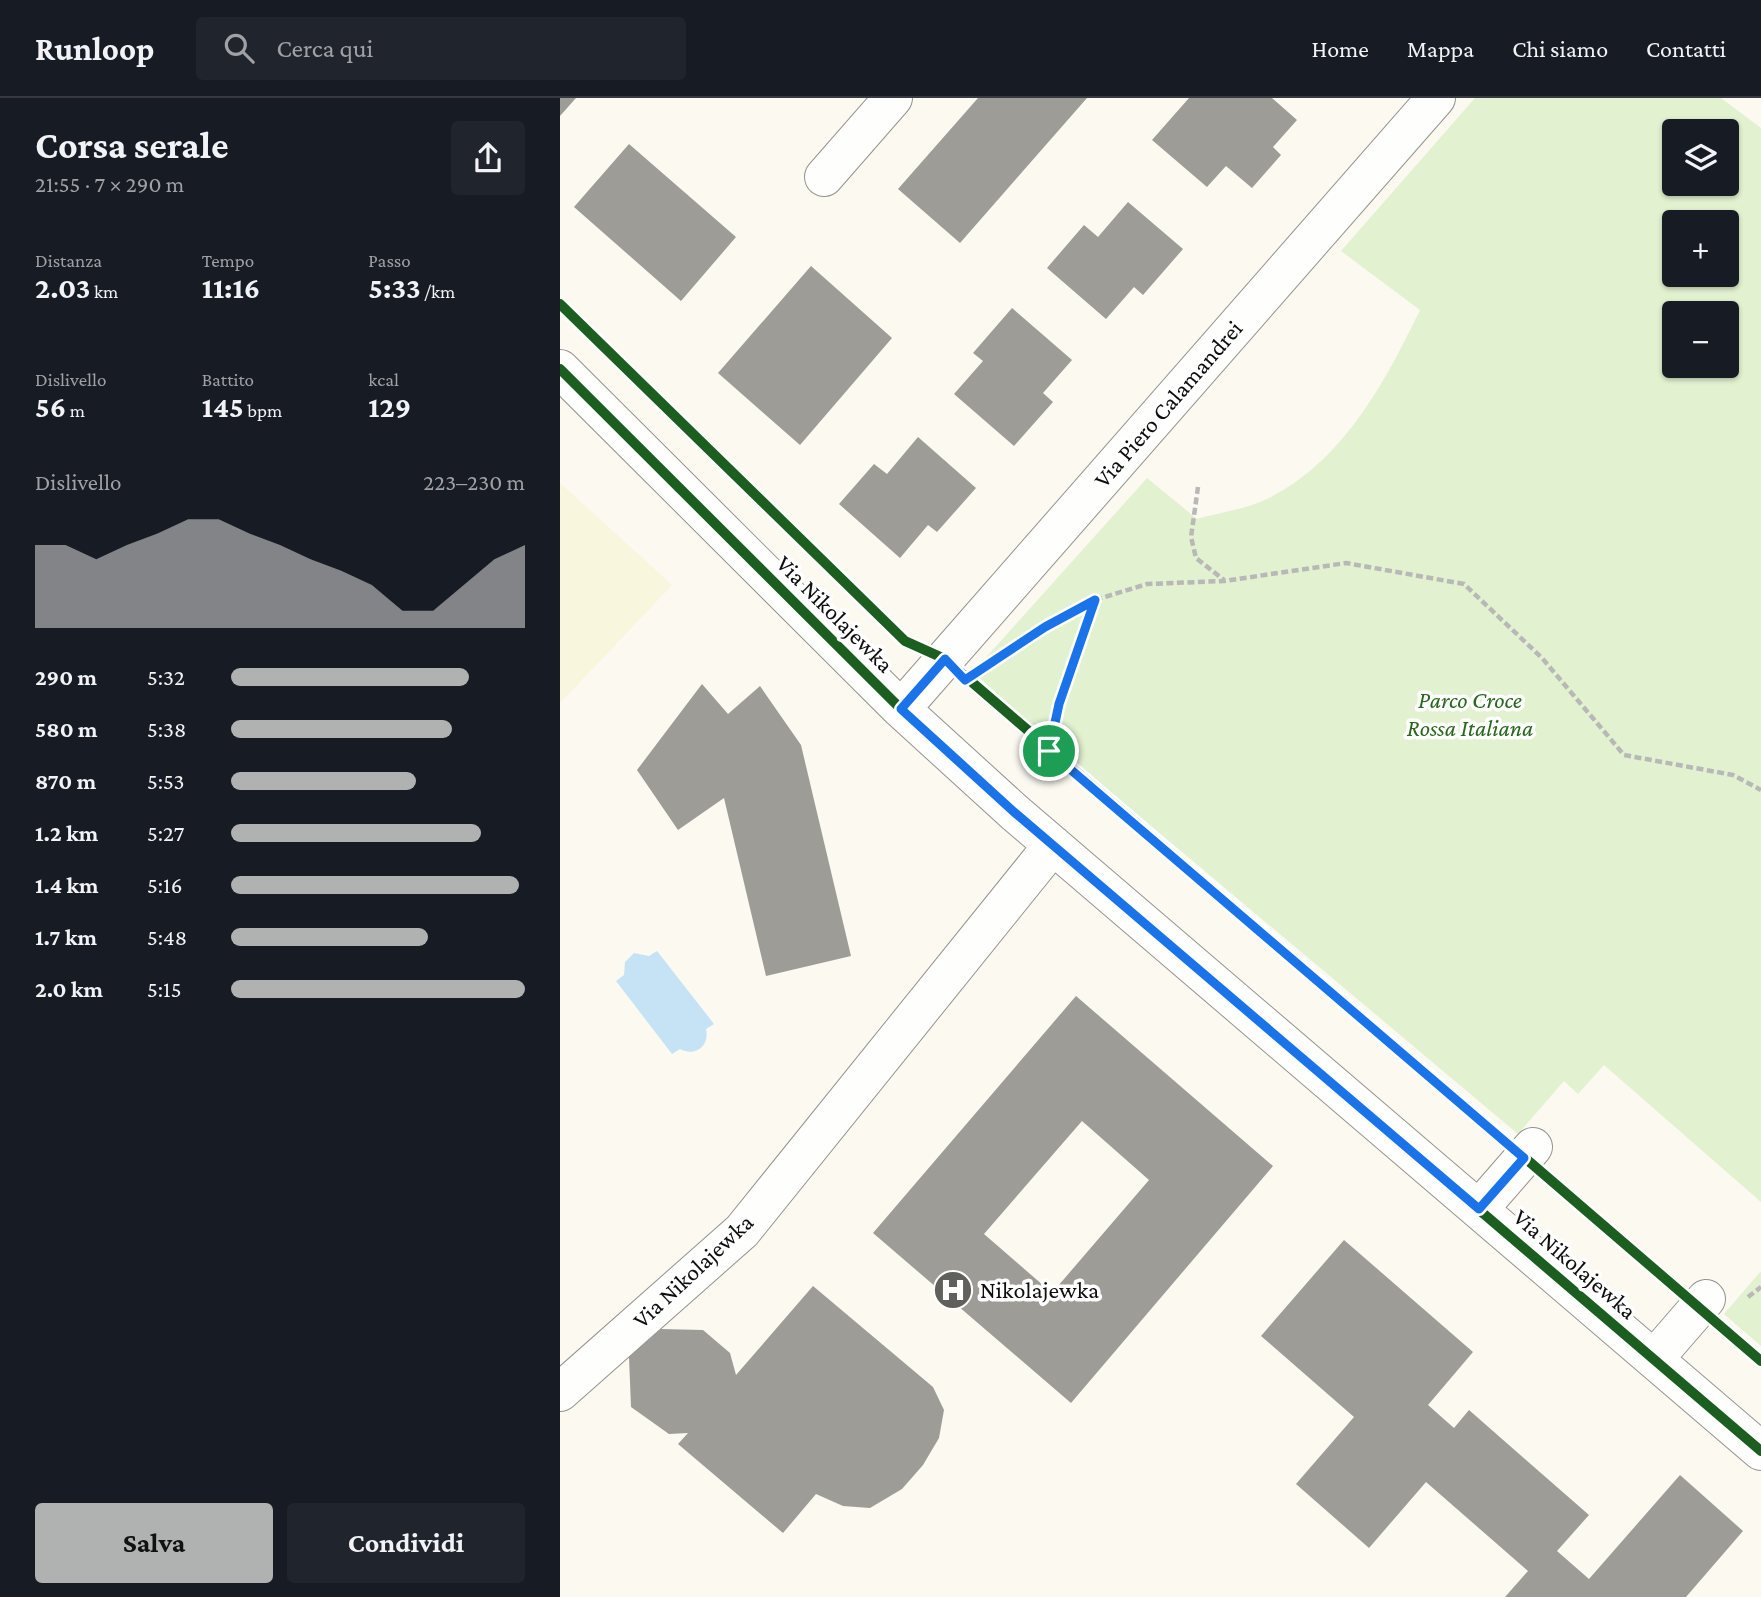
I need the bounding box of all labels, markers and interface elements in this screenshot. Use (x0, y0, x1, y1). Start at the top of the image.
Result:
search box (196, 17, 686, 80)
icon: search (220, 29, 258, 67)
text: Runloop (35, 30, 154, 67)
text: Cerca qui (276, 34, 373, 63)
text: Home (1311, 35, 1369, 62)
text: Mappa (1407, 35, 1474, 62)
text: Chi siamo (1512, 35, 1608, 62)
text: Contatti (1646, 35, 1726, 62)
map controls (1662, 119, 1739, 378)
button: layers (1662, 119, 1739, 196)
button: share (451, 121, 525, 195)
text: Corsa serale (35, 124, 229, 166)
text: 21:55 · 7 × 290 m (35, 171, 184, 197)
button: + (1662, 210, 1739, 287)
text: Distanza (35, 250, 102, 271)
text: Tempo (202, 250, 254, 271)
text: Passo (368, 250, 411, 271)
text: 2.03 (35, 271, 90, 304)
text: 11:16 (202, 271, 260, 304)
text: 5:33 (368, 271, 421, 304)
text: km (90, 281, 118, 302)
text: /km (421, 281, 455, 302)
button: − (1662, 301, 1739, 378)
street label: Via Piero Calamandrei (1088, 315, 1247, 492)
text: Dislivello (35, 369, 106, 390)
text: Battito (202, 369, 254, 390)
text: kcal (368, 369, 399, 390)
text: 56 (35, 390, 66, 423)
text: 145 (202, 390, 244, 423)
text: 129 (368, 390, 411, 423)
text: m (66, 400, 85, 421)
text: bpm (244, 400, 282, 421)
text: Dislivello (35, 469, 121, 495)
text: 223–230 m (423, 469, 525, 495)
street label: Via Nikolajewka (771, 550, 899, 678)
text: 290 m (35, 664, 97, 690)
text: 5:32 (147, 664, 185, 690)
park label: Parco Croce Rossa Italiana (1407, 686, 1533, 741)
text: 580 m (35, 716, 98, 742)
text: 5:38 (147, 716, 186, 742)
pin (1019, 721, 1079, 781)
icon: arrive (1030, 732, 1068, 770)
text: 870 m (35, 768, 96, 794)
text: 5:53 (147, 768, 185, 794)
text: 1.2 km (35, 820, 98, 846)
text: 5:27 (147, 820, 184, 846)
text: 1.4 km (35, 872, 98, 898)
text: 5:16 (147, 872, 182, 898)
text: 1.7 km (35, 924, 97, 950)
text: 5:48 (147, 924, 187, 950)
text: 2.0 km (35, 976, 103, 1002)
text: 5:15 (147, 976, 182, 1002)
street label: Via Nikolajewka (1508, 1203, 1642, 1324)
street label: Via Nikolajewka (627, 1208, 758, 1333)
hospital icon: Nikolajewka (932, 1269, 974, 1311)
place label: Nikolajewka (980, 1276, 1099, 1303)
button: Salva (35, 1503, 273, 1583)
button: Condividi (287, 1503, 525, 1583)

